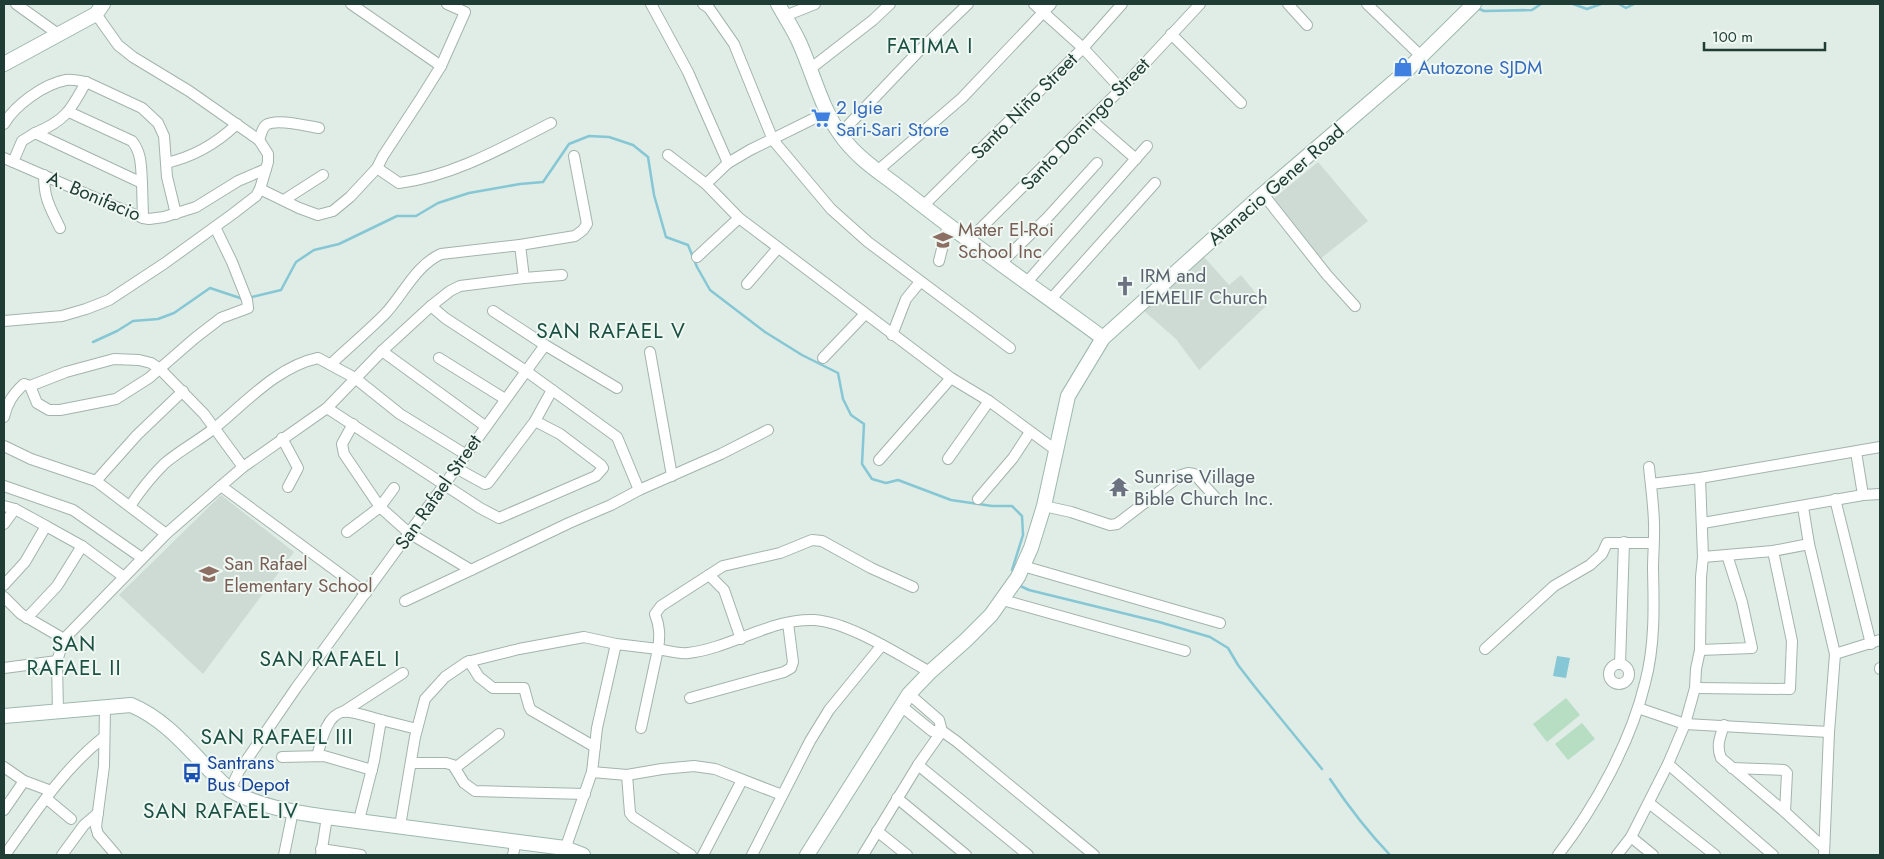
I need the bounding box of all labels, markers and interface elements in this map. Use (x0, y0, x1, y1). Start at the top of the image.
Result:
scale bar (1704, 20, 1825, 52)
text: 100 m (1712, 26, 1753, 48)
district label: FATIMA I (887, 31, 973, 61)
street label: Santo Niño Street (965, 46, 1084, 165)
street label: Santo Domingo Street (1014, 51, 1156, 196)
place label: Autozone SJDM (1418, 54, 1542, 81)
shop icon: Autozone SJDM (1392, 56, 1414, 78)
place label: 2 Igie Sari-Sari Store (836, 94, 949, 143)
supermarket icon: 2 Igie Sari-Sari Store (810, 107, 832, 129)
street label: Atanacio Gener Road (1202, 118, 1350, 252)
street label: A. Bonifacio (43, 164, 145, 228)
place label: Mater El-Roi School Inc (958, 216, 1054, 265)
school or university icon: Mater El-Roi School Inc (932, 229, 954, 251)
place label: IRM and IEMELIF Church (1140, 262, 1268, 311)
church icon: IRM and IEMELIF Church (1114, 275, 1136, 297)
district label: SAN RAFAEL V (536, 316, 686, 346)
street label: San Rafael Street (388, 429, 488, 555)
place label: Sunrise Village Bible Church Inc. (1134, 463, 1274, 512)
temple icon: Sunrise Village Bible Church Inc. (1108, 476, 1130, 498)
place label: San Rafael Elementary School (224, 550, 373, 599)
school or university icon: San Rafael Elementary School (198, 563, 220, 585)
district label: SAN RAFAEL II (26, 629, 122, 683)
district label: SAN RAFAEL I (260, 644, 400, 674)
district label: SAN RAFAEL III (200, 722, 354, 752)
place label: Santrans Bus Depot (207, 749, 290, 798)
bus stop icon: Santrans Bus Depot (181, 762, 203, 784)
district label: SAN RAFAEL IV (143, 796, 299, 826)

